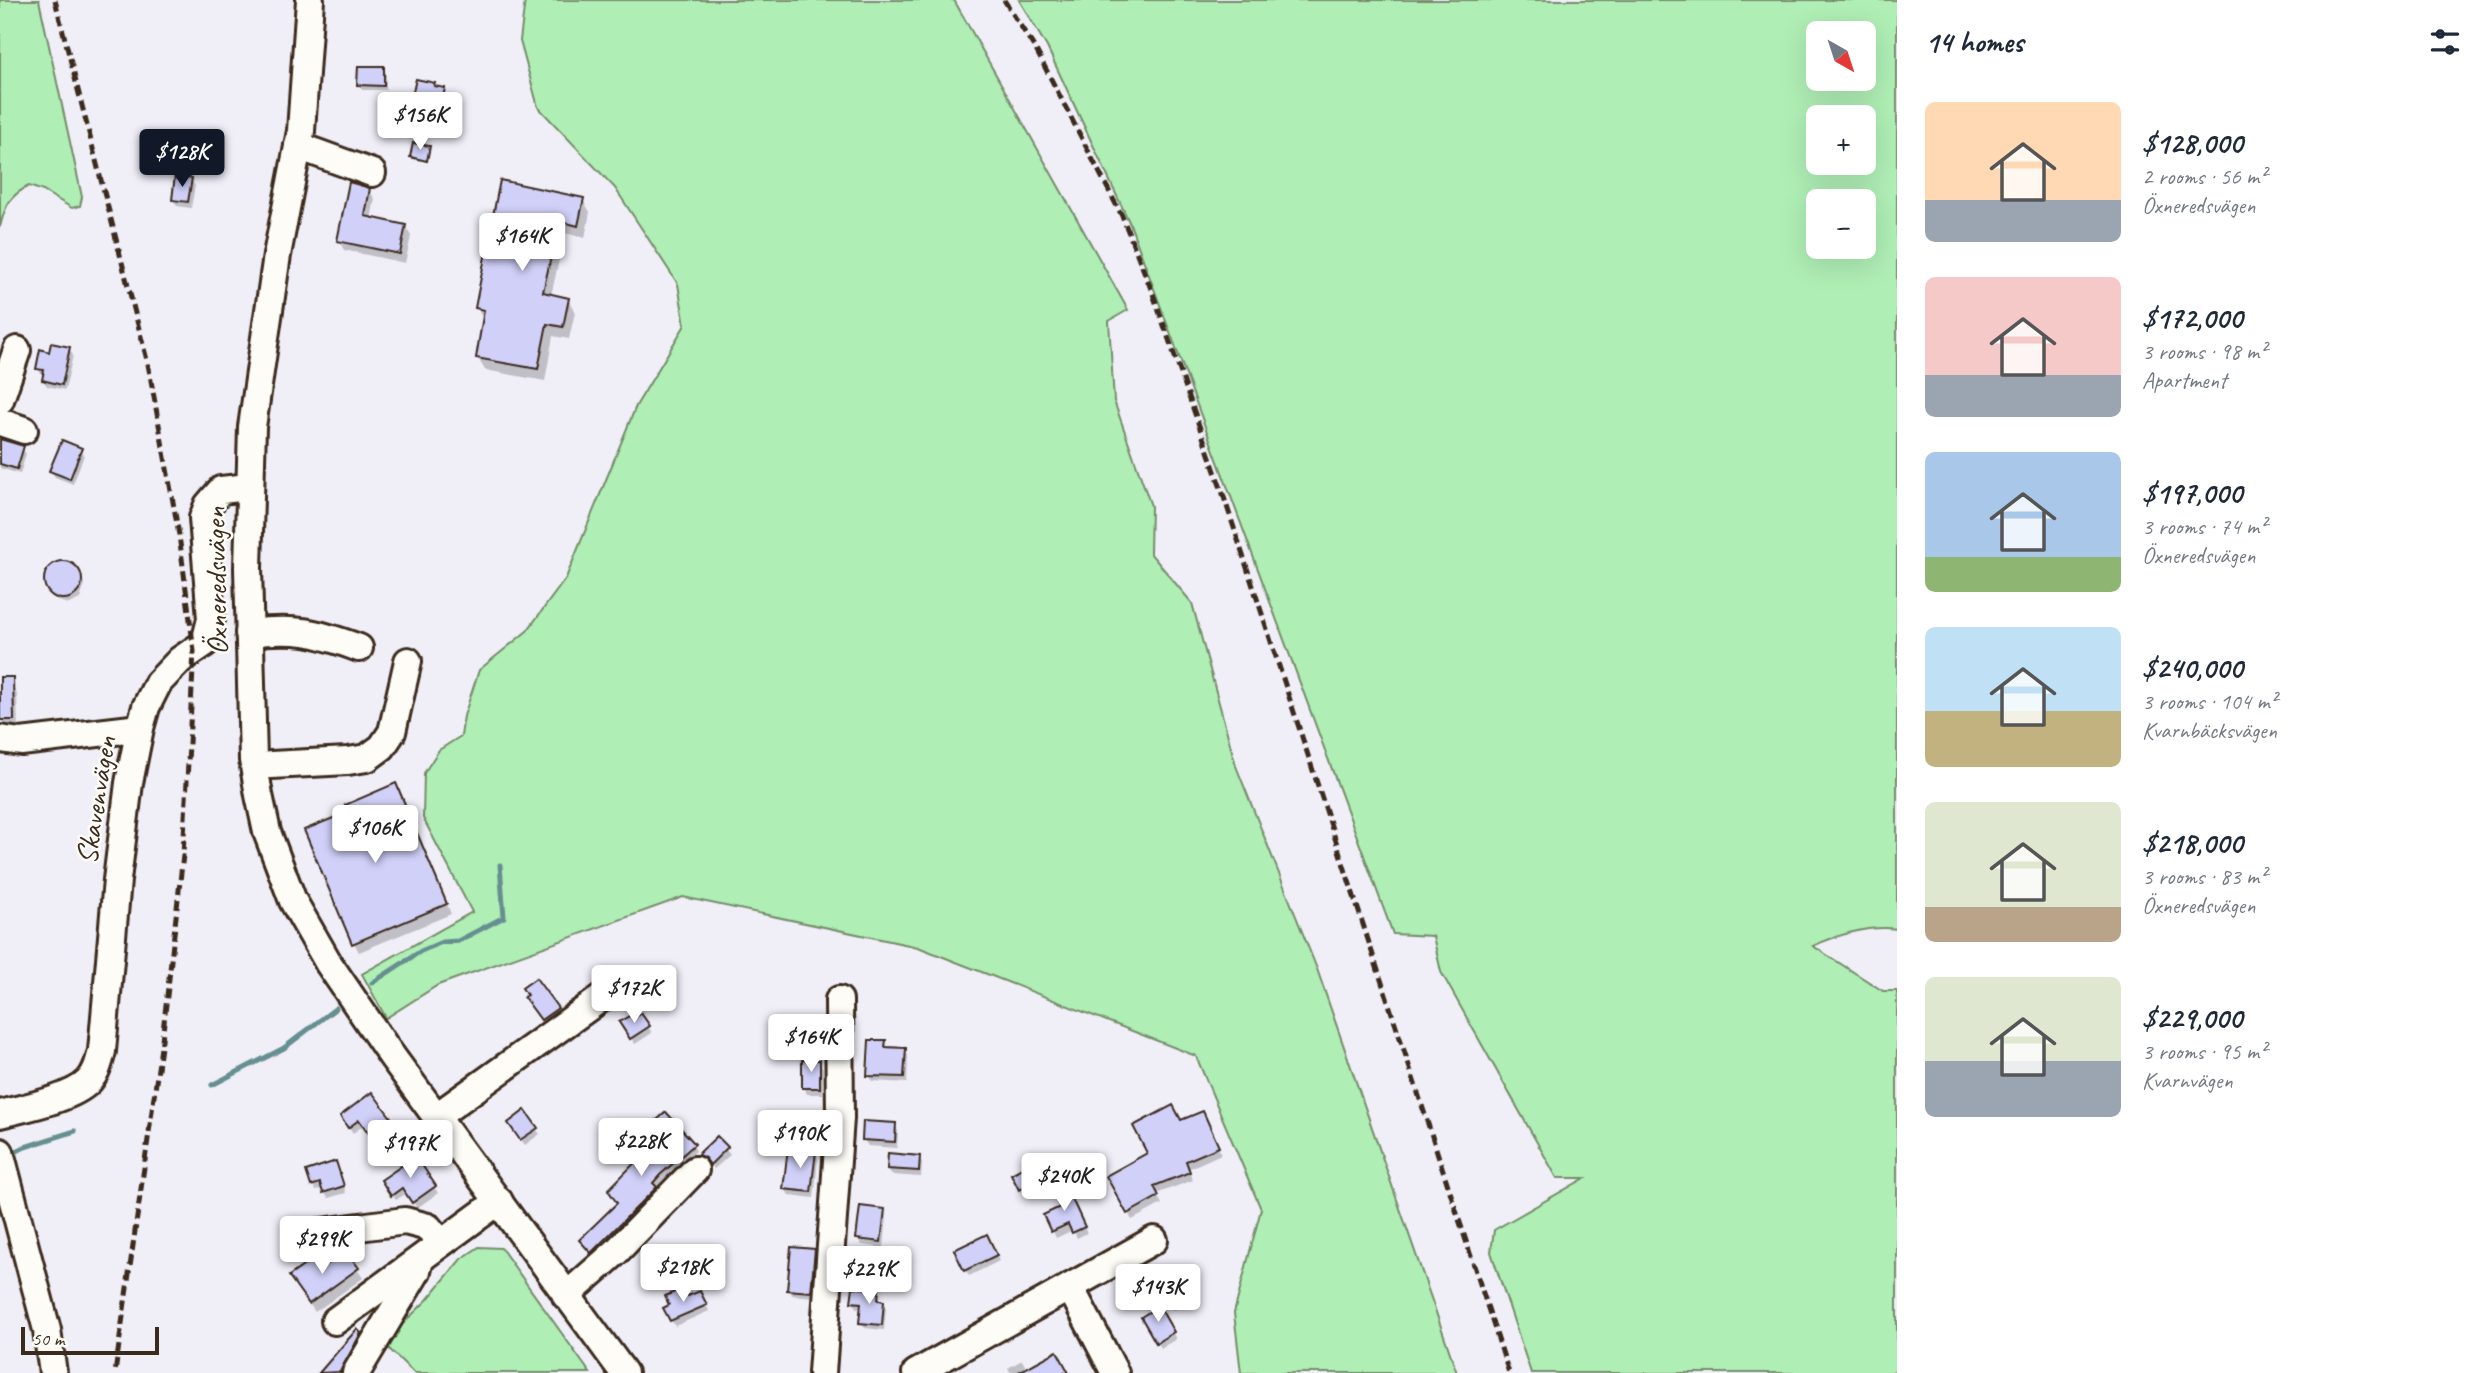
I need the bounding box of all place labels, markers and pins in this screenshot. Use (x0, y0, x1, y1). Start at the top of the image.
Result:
pin: $156K (371, 92, 469, 152)
pin: $128K (133, 130, 231, 189)
pin: $164K (473, 214, 571, 273)
pin: $106K (326, 806, 424, 865)
pin: $172K (585, 965, 683, 1025)
pin: $164K (762, 1014, 860, 1074)
pin: $190K (751, 1110, 849, 1170)
pin: $228K (592, 1118, 690, 1178)
pin: $197K (361, 1120, 459, 1180)
pin: $240K (1015, 1154, 1113, 1213)
pin: $299K (273, 1216, 371, 1276)
pin: $218K (634, 1244, 732, 1304)
pin: $229K (820, 1246, 918, 1306)
pin: $143K (1109, 1264, 1207, 1324)

